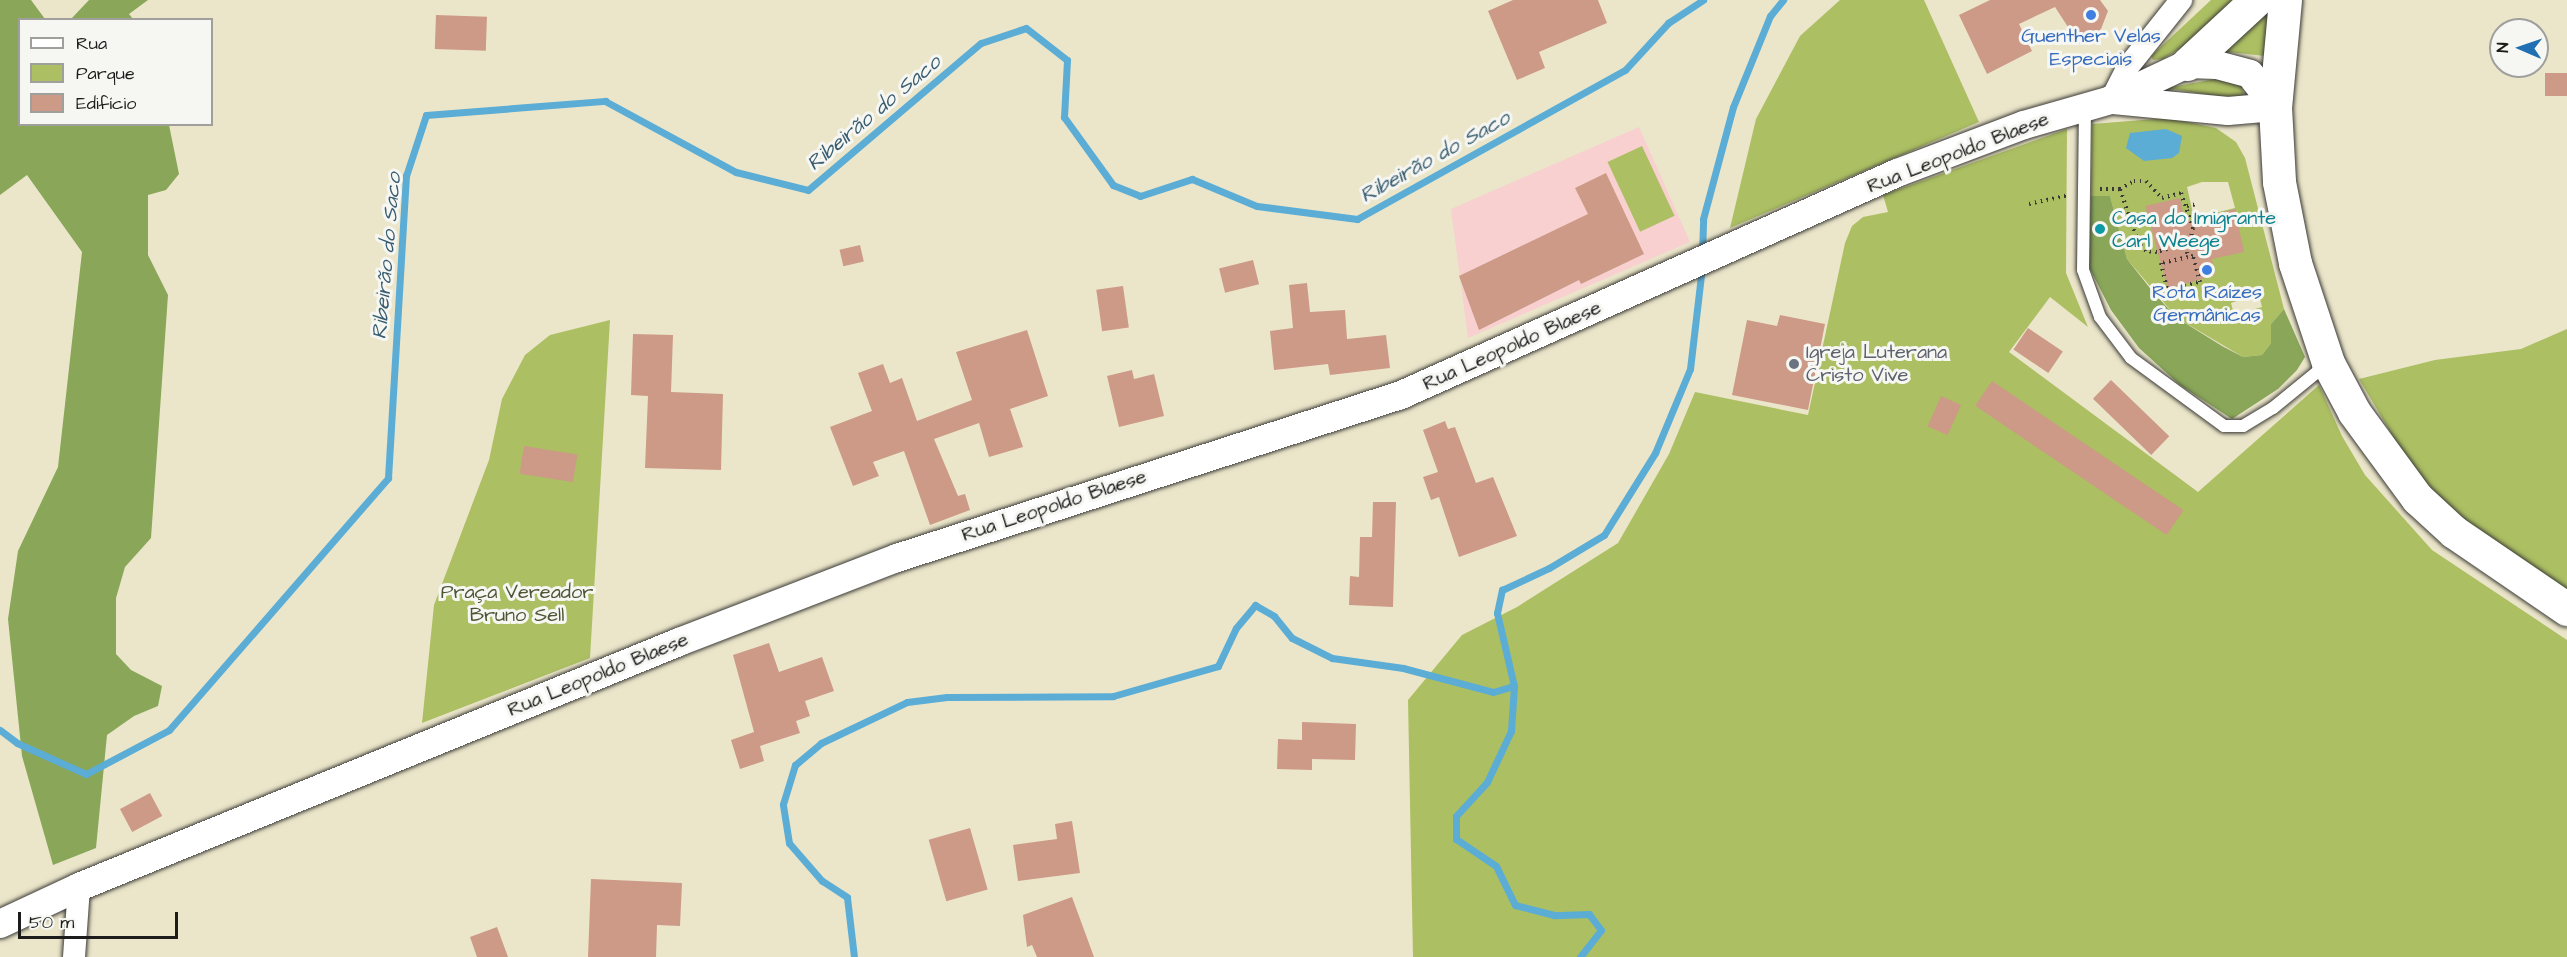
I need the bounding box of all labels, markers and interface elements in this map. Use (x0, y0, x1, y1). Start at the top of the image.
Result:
marker: Guenther Velas Especiais (2084, 8, 2098, 22)
legend (18, 18, 213, 126)
north arrow (2489, 18, 2549, 78)
place label: Guenther Velas Especiais (2021, 24, 2161, 71)
text: Rua (76, 31, 107, 56)
text: N (2492, 42, 2514, 53)
water label: Ribeirão do Saco (802, 50, 946, 176)
text: Parque (76, 61, 135, 86)
text: Edifício (76, 91, 136, 116)
water label: Ribeirão do Saco (1356, 105, 1514, 209)
street label: Rua Leopoldo Blaese (1864, 107, 2052, 199)
water label: Ribeirão do Saco (367, 172, 407, 340)
place label: Casa do Imigrante Carl Weege (2112, 206, 2276, 253)
marker: Casa do Imigrante Carl Weege (2093, 222, 2107, 236)
marker: Rota Raízes Germânicas (2200, 263, 2214, 277)
place label: Rota Raízes Germânicas (2152, 280, 2262, 327)
street label: Rua Leopoldo Blaese (1419, 296, 1605, 396)
place label: Igreja Luterana Cristo Vive (1806, 340, 1947, 387)
marker: Igreja Luterana Cristo Vive (1787, 357, 1801, 371)
street label: Rua Leopoldo Blaese (959, 465, 1149, 547)
park label: Praça Vereador Bruno Sell (441, 581, 593, 628)
street label: Rua Leopoldo Blaese (504, 628, 692, 722)
scale bar (21, 900, 182, 938)
text: 50 m (29, 910, 74, 935)

